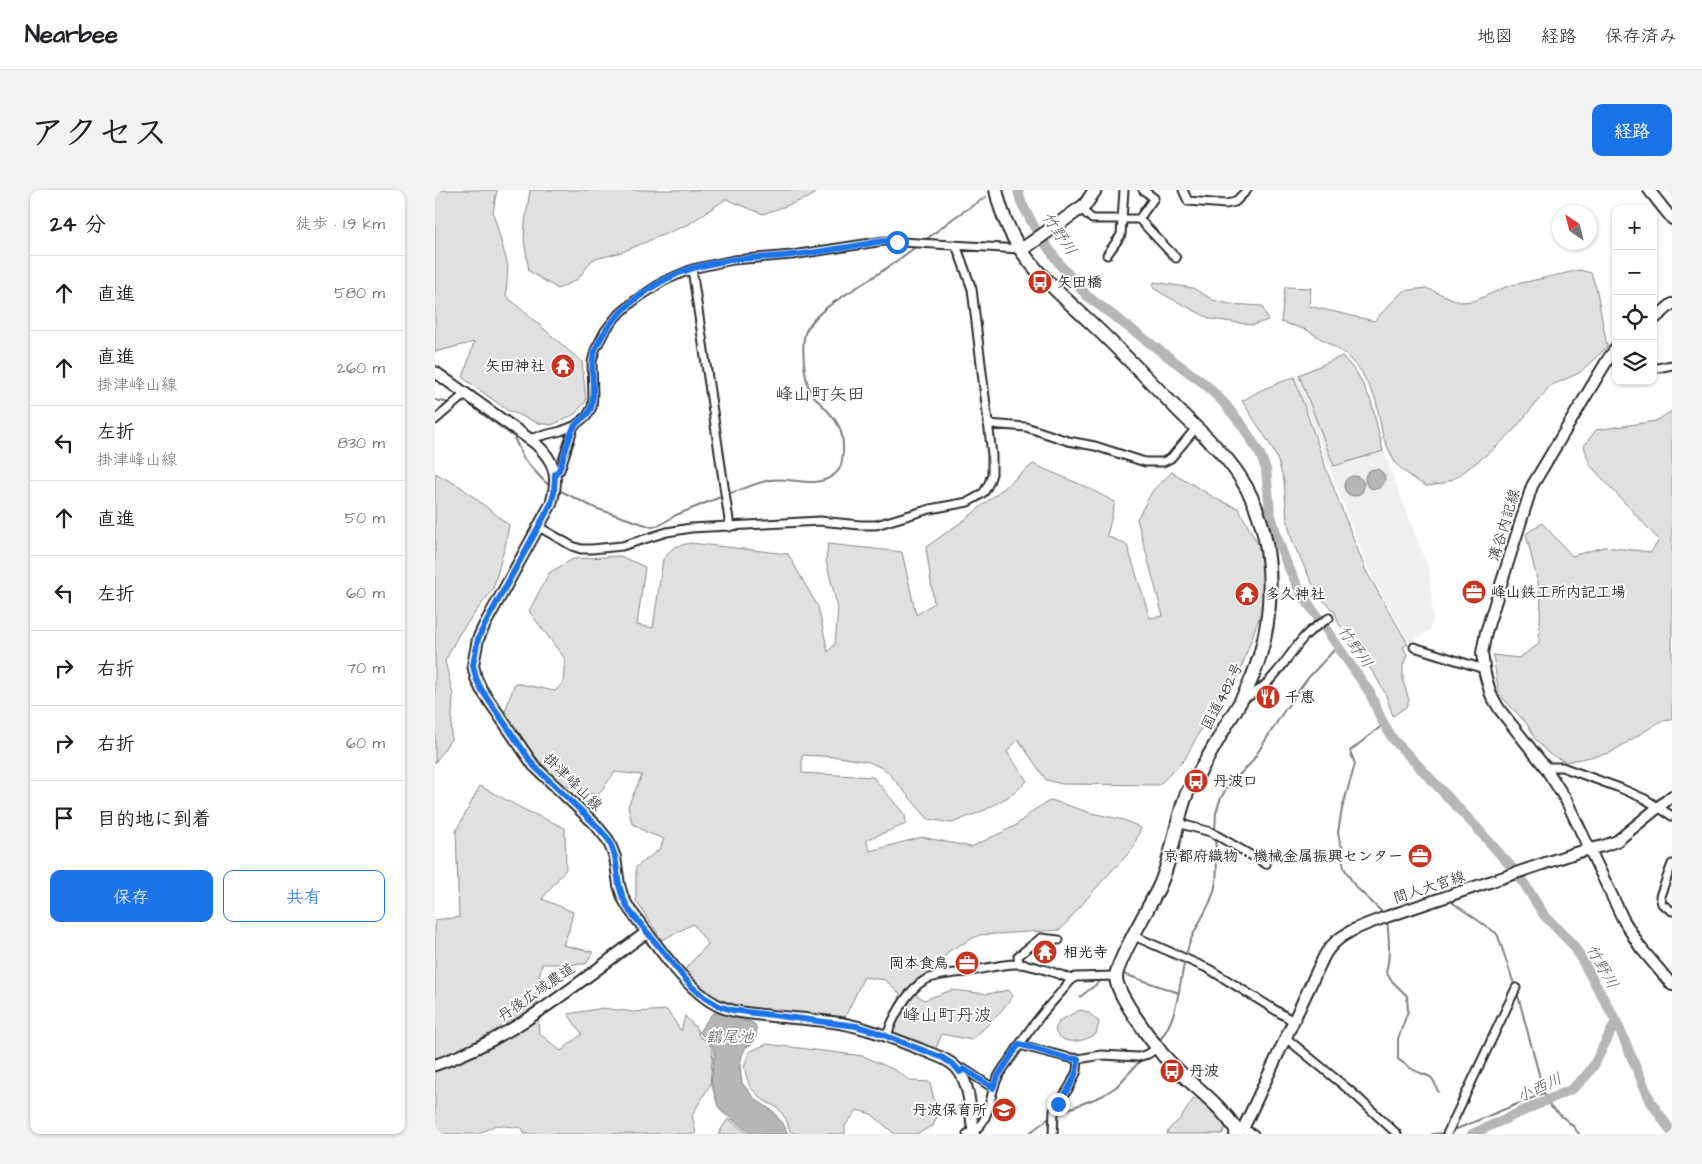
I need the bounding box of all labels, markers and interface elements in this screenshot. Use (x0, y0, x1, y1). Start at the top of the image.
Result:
text: Nearbee (25, 18, 118, 52)
text: 地図 (1477, 24, 1513, 49)
text: 経路 (1541, 24, 1577, 49)
text: 保存済み (1605, 24, 1677, 49)
button: 経路 (1592, 104, 1672, 156)
text: アクセス (30, 109, 168, 158)
north arrow (1552, 205, 1597, 250)
map controls (1612, 205, 1657, 385)
button: + (1612, 205, 1657, 250)
water label: 竹野川 (1037, 208, 1082, 260)
text: 24 分 (50, 210, 106, 239)
text: 徒歩 · 1.9 km (296, 213, 385, 235)
route start (886, 231, 909, 254)
button: − (1612, 250, 1657, 295)
bus stop icon: 矢田橋 (1027, 269, 1053, 295)
place label: 矢田橋 (1057, 272, 1102, 293)
icon: ahead (50, 279, 78, 307)
text: 直進 (97, 281, 135, 308)
text: 580 m (334, 282, 385, 304)
button: locate (1612, 295, 1657, 340)
button: layers (1612, 340, 1657, 385)
text: 直進 (97, 344, 135, 371)
temple icon: 矢田神社 (550, 353, 576, 379)
icon: ahead (50, 354, 78, 382)
place label: 矢田神社 (485, 356, 545, 377)
text: 260 m (337, 357, 385, 379)
text: 掛津峰山線 (97, 374, 177, 396)
district label: 峰山町矢田 (775, 382, 865, 407)
text: 左折 (97, 419, 135, 446)
icon: left (50, 429, 78, 457)
text: 830 m (338, 432, 385, 454)
text: 掛津峰山線 (97, 449, 177, 471)
street label: 溝谷内記線 (1483, 486, 1525, 564)
icon: ahead (50, 504, 78, 532)
text: 直進 (97, 506, 135, 533)
text: 50 m (345, 507, 385, 529)
icon: left (50, 579, 78, 607)
office icon: 峰山鉄工所内記工場 (1461, 579, 1487, 605)
text: 左折 (97, 581, 135, 608)
temple icon: 多久神社 (1234, 581, 1260, 607)
text: 60 m (346, 582, 385, 604)
place label: 峰山鉄工所内記工場 (1491, 582, 1626, 603)
place label: 多久神社 (1265, 584, 1325, 605)
water label: 竹野川 (1332, 621, 1378, 673)
icon: right (50, 654, 78, 682)
text: 右折 (97, 656, 135, 683)
text: 70 m (346, 657, 385, 679)
street label: 国道482号 (1196, 659, 1248, 734)
restaurant icon: 千恵 (1255, 684, 1281, 710)
place label: 千恵 (1285, 687, 1315, 708)
icon: right (50, 729, 78, 757)
text: 右折 (97, 731, 135, 758)
text: 60 m (346, 732, 385, 754)
street label: 掛津峰山線 (538, 749, 607, 816)
bus stop icon: 丹波口 (1183, 768, 1209, 794)
place label: 丹波口 (1213, 771, 1258, 792)
icon: arrive (50, 804, 78, 832)
text: 目的地に到着 (97, 806, 211, 833)
office icon: 京都府織物・機械金属振興センター (1407, 843, 1433, 869)
place label: 京都府織物・機械金属振興センター (1163, 846, 1403, 867)
street label: 間人大宮線 (1390, 866, 1468, 909)
button: 保存 (50, 870, 213, 922)
button: 共有 (223, 870, 385, 922)
temple icon: 相光寺 (1032, 939, 1058, 965)
water label: 竹野川 (1581, 940, 1623, 993)
place label: 相光寺 (1063, 942, 1108, 963)
office icon: 岡本食鳥 (954, 950, 980, 976)
place label: 岡本食鳥 (889, 953, 949, 974)
street label: 丹後広域農道 (493, 958, 579, 1027)
district label: 峰山町丹波 (902, 1003, 992, 1028)
water label: 鶴尾池 (706, 1026, 755, 1048)
bus stop icon: 丹波 (1159, 1058, 1185, 1084)
place label: 丹波 (1189, 1061, 1219, 1082)
water label: 小西川 (1513, 1068, 1566, 1108)
route end (1047, 1093, 1070, 1116)
school or university icon: 丹波保育所 (991, 1097, 1017, 1123)
place label: 丹波保育所 (912, 1100, 987, 1121)

